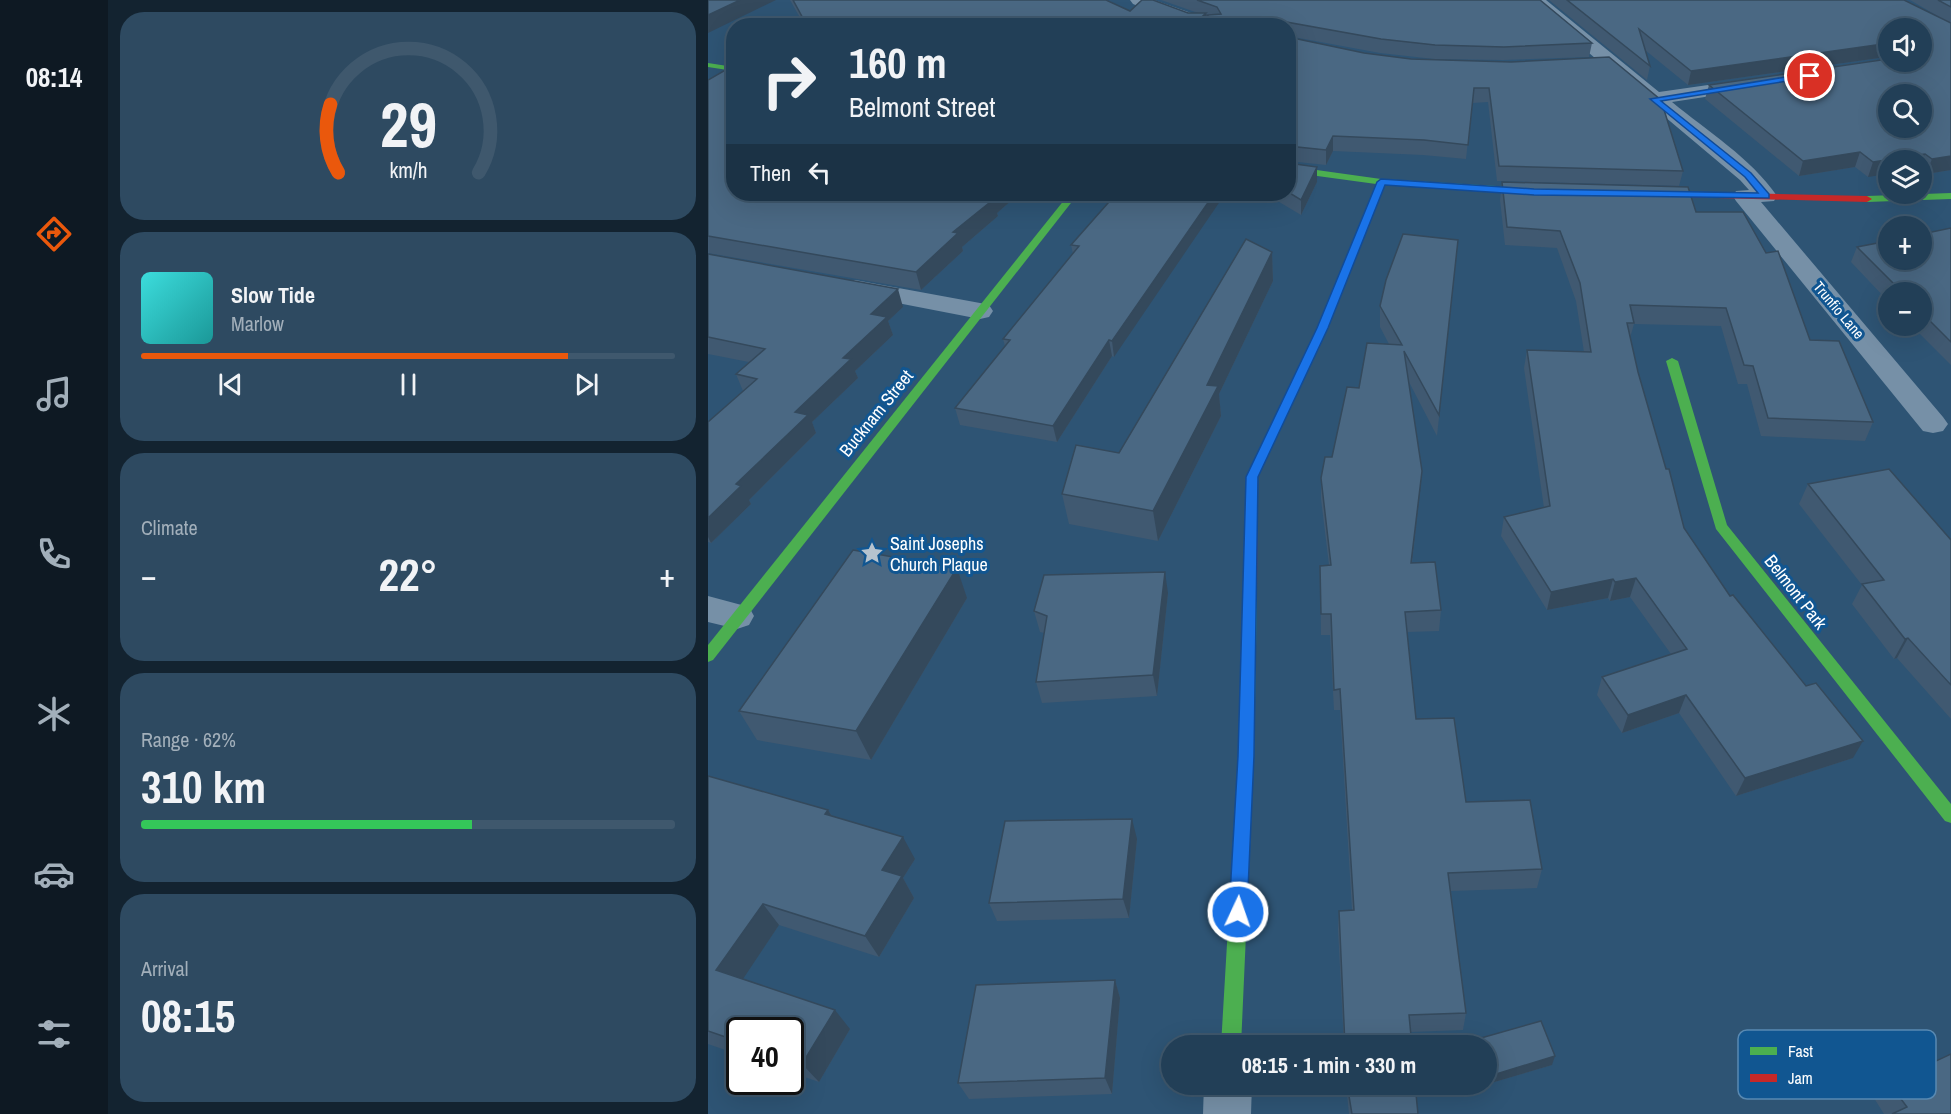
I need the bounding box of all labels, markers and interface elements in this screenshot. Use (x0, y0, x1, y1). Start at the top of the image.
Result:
map controls (1878, 18, 1932, 336)
button: sound (1878, 18, 1932, 72)
text: 160 m (849, 35, 947, 91)
icon: right (750, 42, 828, 120)
pin (1784, 50, 1835, 101)
text: 08:14 (26, 59, 82, 95)
icon: arrive (1793, 59, 1826, 92)
text: 29 (380, 82, 436, 166)
button: search (1878, 84, 1932, 138)
text: Belmont Street (849, 89, 995, 125)
button: layers (1878, 150, 1932, 204)
icon: left (803, 156, 836, 189)
text: km/h (389, 157, 427, 186)
text: Then (750, 158, 791, 188)
icon: directions (33, 213, 75, 255)
button: + (1878, 216, 1932, 270)
street label: Trunfio Lane (1809, 277, 1869, 343)
text: Slow Tide (231, 280, 315, 310)
button: − (1878, 282, 1932, 336)
text: Marlow (231, 310, 284, 337)
street label: Bucknam Street (833, 364, 919, 462)
icon: previous (214, 368, 247, 401)
icon: pause (392, 368, 425, 401)
icon: next (570, 368, 603, 401)
icon: music (33, 373, 75, 415)
text: Climate (141, 514, 198, 541)
place label: Saint Josephs Church Plaque (890, 531, 988, 577)
icon: phone (33, 533, 75, 575)
place icon: Saint Josephs Church Plaque (859, 540, 885, 566)
text: 22° (378, 544, 438, 605)
street label: Belmont Park (1759, 549, 1833, 635)
text: − (141, 553, 157, 597)
text: + (659, 553, 675, 597)
icon: climate (33, 693, 75, 735)
text: Range · 62% (141, 726, 236, 753)
text: 310 km (141, 756, 266, 817)
icon: car (33, 853, 75, 895)
position arrow (1206, 880, 1270, 944)
text: Arrival (141, 955, 188, 982)
text: 08:15 (141, 985, 235, 1046)
icon: filters (33, 1013, 75, 1055)
speed limit sign: 40 (726, 1017, 804, 1095)
legend (1738, 1030, 1936, 1099)
text: Fast (1788, 1040, 1813, 1062)
text: 08:15 · 1 min · 330 m (1242, 1050, 1416, 1080)
text: Jam (1788, 1067, 1813, 1089)

